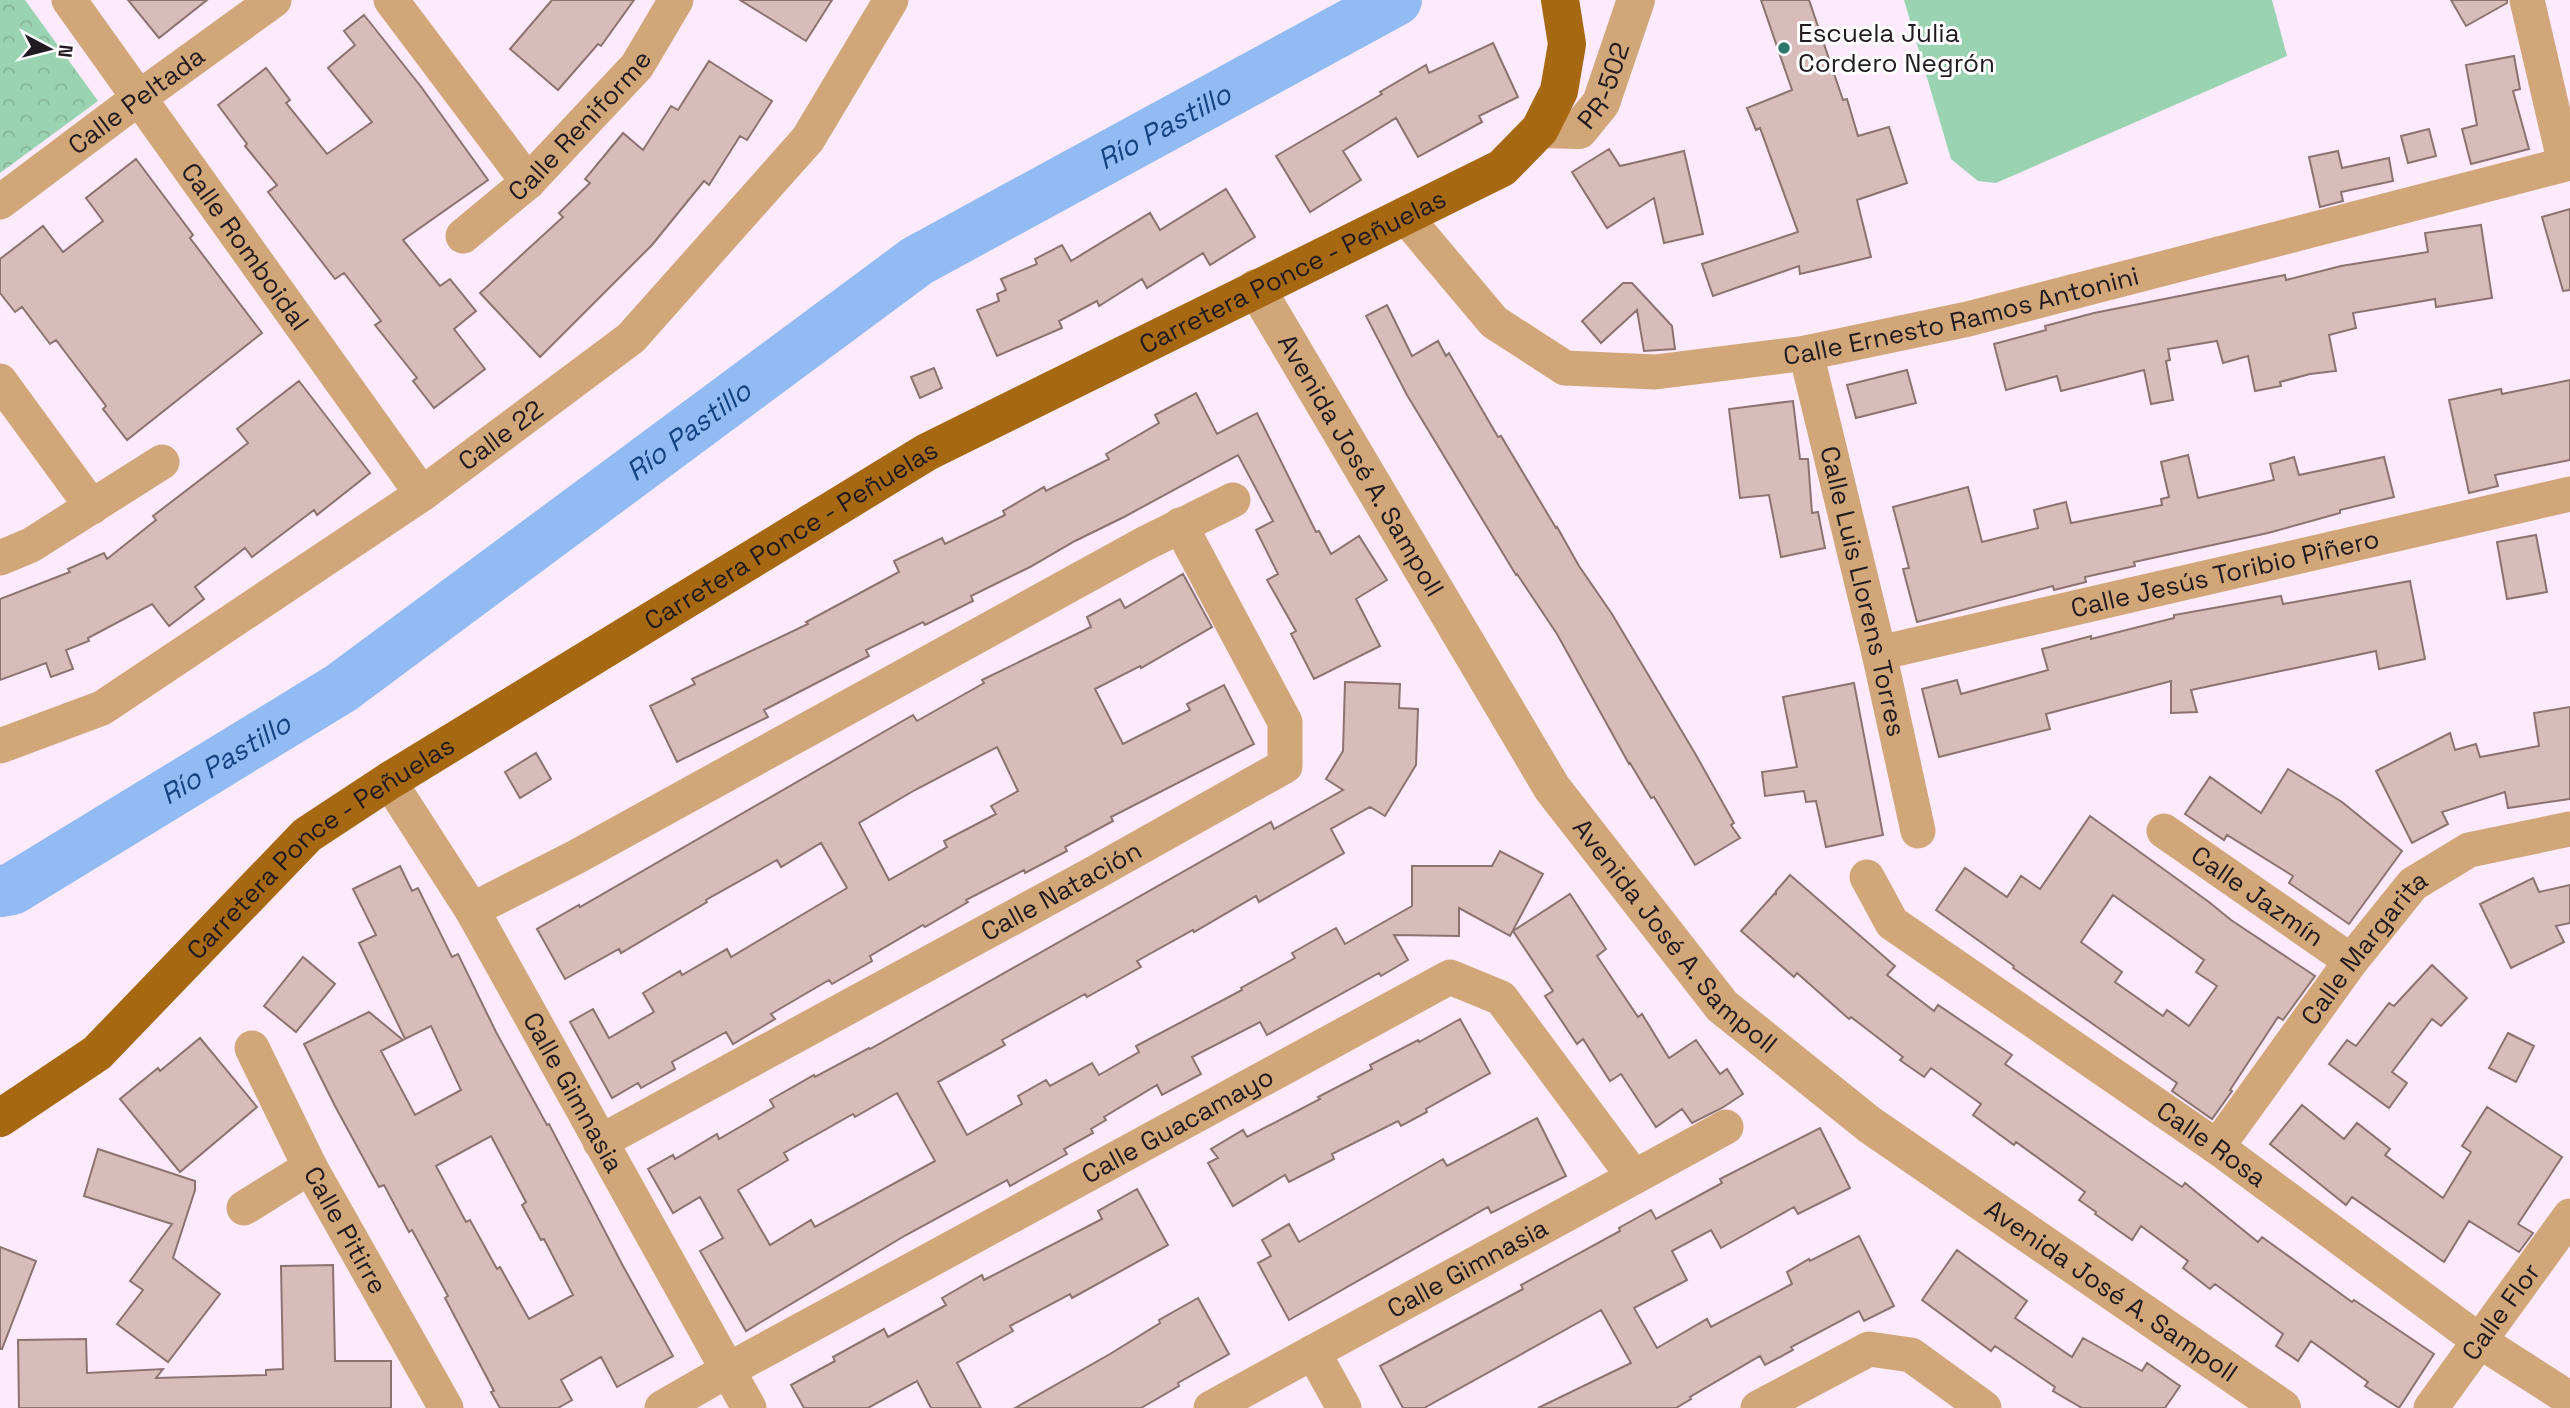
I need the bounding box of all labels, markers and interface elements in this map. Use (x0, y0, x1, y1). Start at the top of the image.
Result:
north arrow (14, 14, 84, 84)
place label: Escuela Julia Cordero Negrón (1798, 16, 1995, 80)
street label: PR-502 (1570, 38, 1637, 136)
street label: Calle Peltada (61, 39, 211, 162)
marker: Escuela Julia Cordero Negrón (1776, 40, 1792, 56)
text: N (52, 43, 79, 59)
street label: Calle Reniforme (501, 45, 659, 209)
water label: Río Pastillo (1091, 75, 1238, 177)
street label: Calle Romboidal (174, 156, 317, 337)
street label: Carretera Ponce - Peñuelas (1133, 181, 1452, 362)
street label: Calle Ernesto Ramos Antonini (1781, 258, 2142, 373)
street label: Avenida José A. Sampoll (1270, 328, 1452, 603)
water label: Río Pastillo (619, 372, 759, 489)
street label: Calle 22 (451, 392, 550, 478)
street label: Carretera Ponce - Peñuelas (638, 432, 943, 638)
street label: Calle Luis Llorens Torres (1812, 443, 1914, 740)
street label: Calle Jesús Toribio Piñero (2067, 521, 2383, 625)
water label: Río Pastillo (153, 705, 298, 812)
street label: Carretera Ponce - Peñuelas (179, 728, 461, 967)
street label: Avenida José A. Sampoll (1565, 812, 1784, 1061)
street label: Calle Natación (975, 833, 1147, 949)
street label: Calle Jazmín (2184, 838, 2331, 954)
street label: Calle Margarita (2293, 862, 2434, 1032)
street label: Calle Gimnasia (515, 1006, 632, 1179)
street label: Calle Guacamayo (1076, 1059, 1280, 1191)
street label: Calle Rosa (2150, 1093, 2274, 1195)
street label: Calle Pitirre (296, 1160, 395, 1300)
street label: Avenida José A. Sampoll (1978, 1192, 2244, 1389)
street label: Calle Gimnasia (1381, 1211, 1554, 1326)
street label: Calle Flor (2454, 1256, 2548, 1367)

